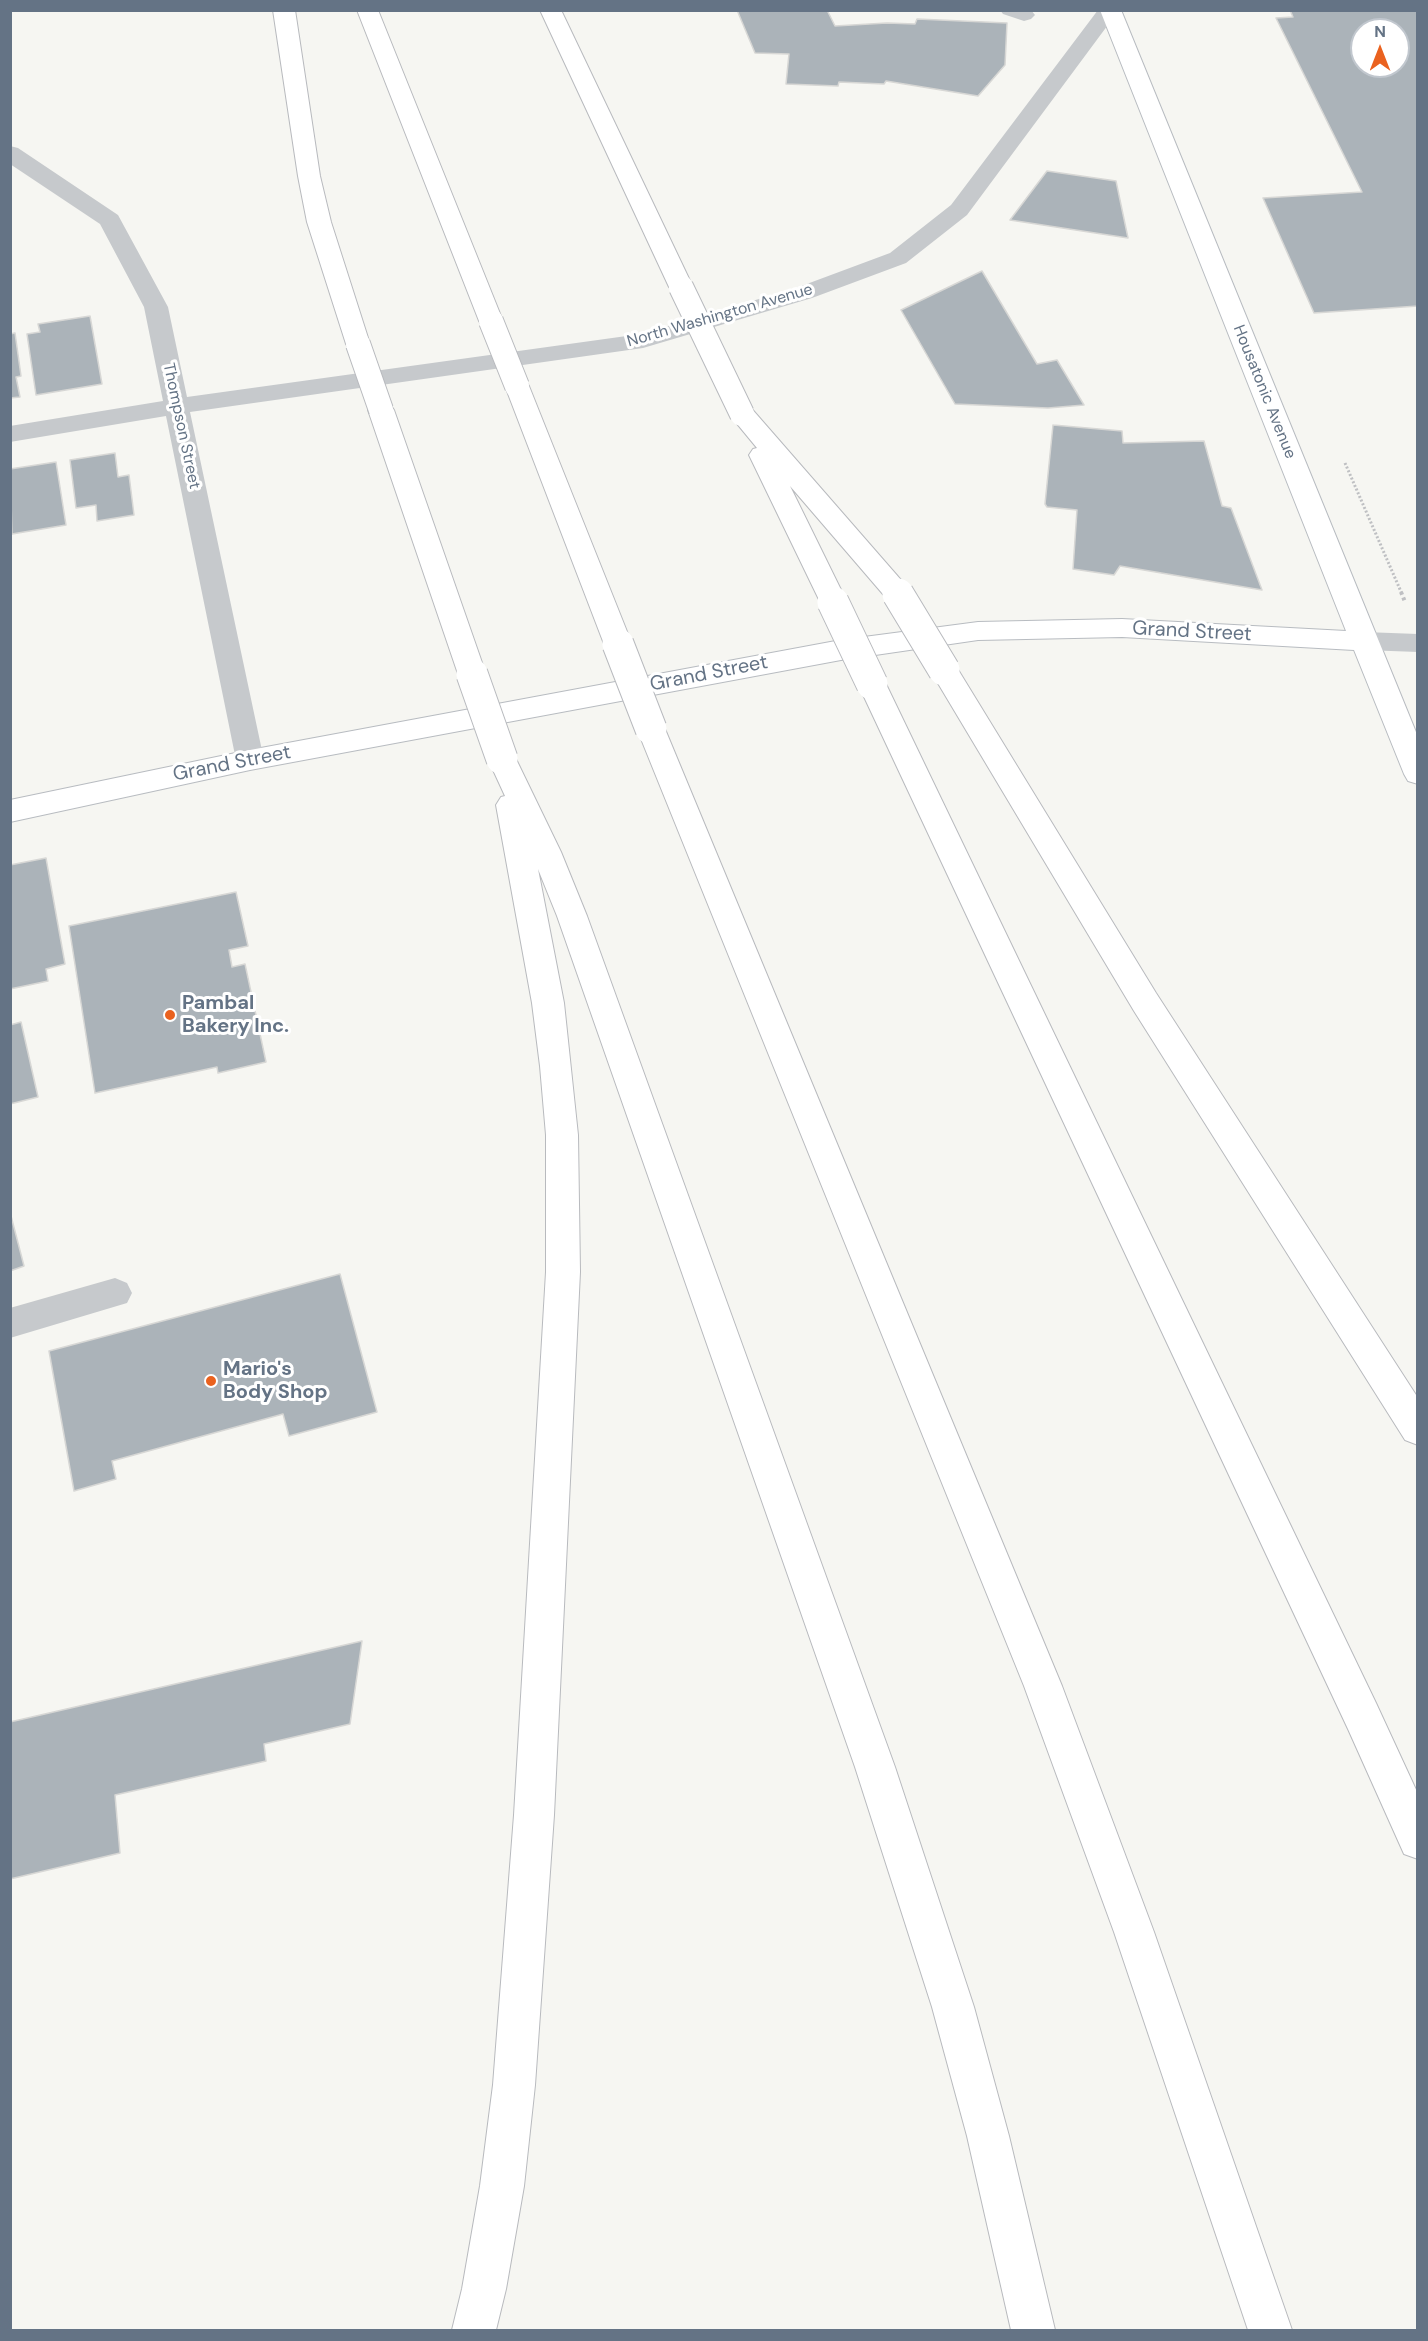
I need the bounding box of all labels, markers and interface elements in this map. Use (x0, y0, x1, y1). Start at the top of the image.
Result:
north arrow (1350, 18, 1410, 78)
text: N (1374, 21, 1386, 42)
street label: North Washington Avenue (625, 280, 815, 352)
street label: Housatonic Avenue (1228, 322, 1300, 462)
street label: Thompson Street (158, 361, 204, 491)
street label: Grand Street (1132, 617, 1252, 647)
street label: Grand Street (648, 651, 770, 697)
street label: Grand Street (171, 741, 293, 787)
place label: Pambal Bakery Inc. (182, 992, 289, 1039)
marker: Pambal Bakery Inc. (163, 1008, 177, 1022)
place label: Mario's Body Shop (223, 1358, 328, 1405)
marker: Mario's Body Shop (204, 1374, 218, 1388)

